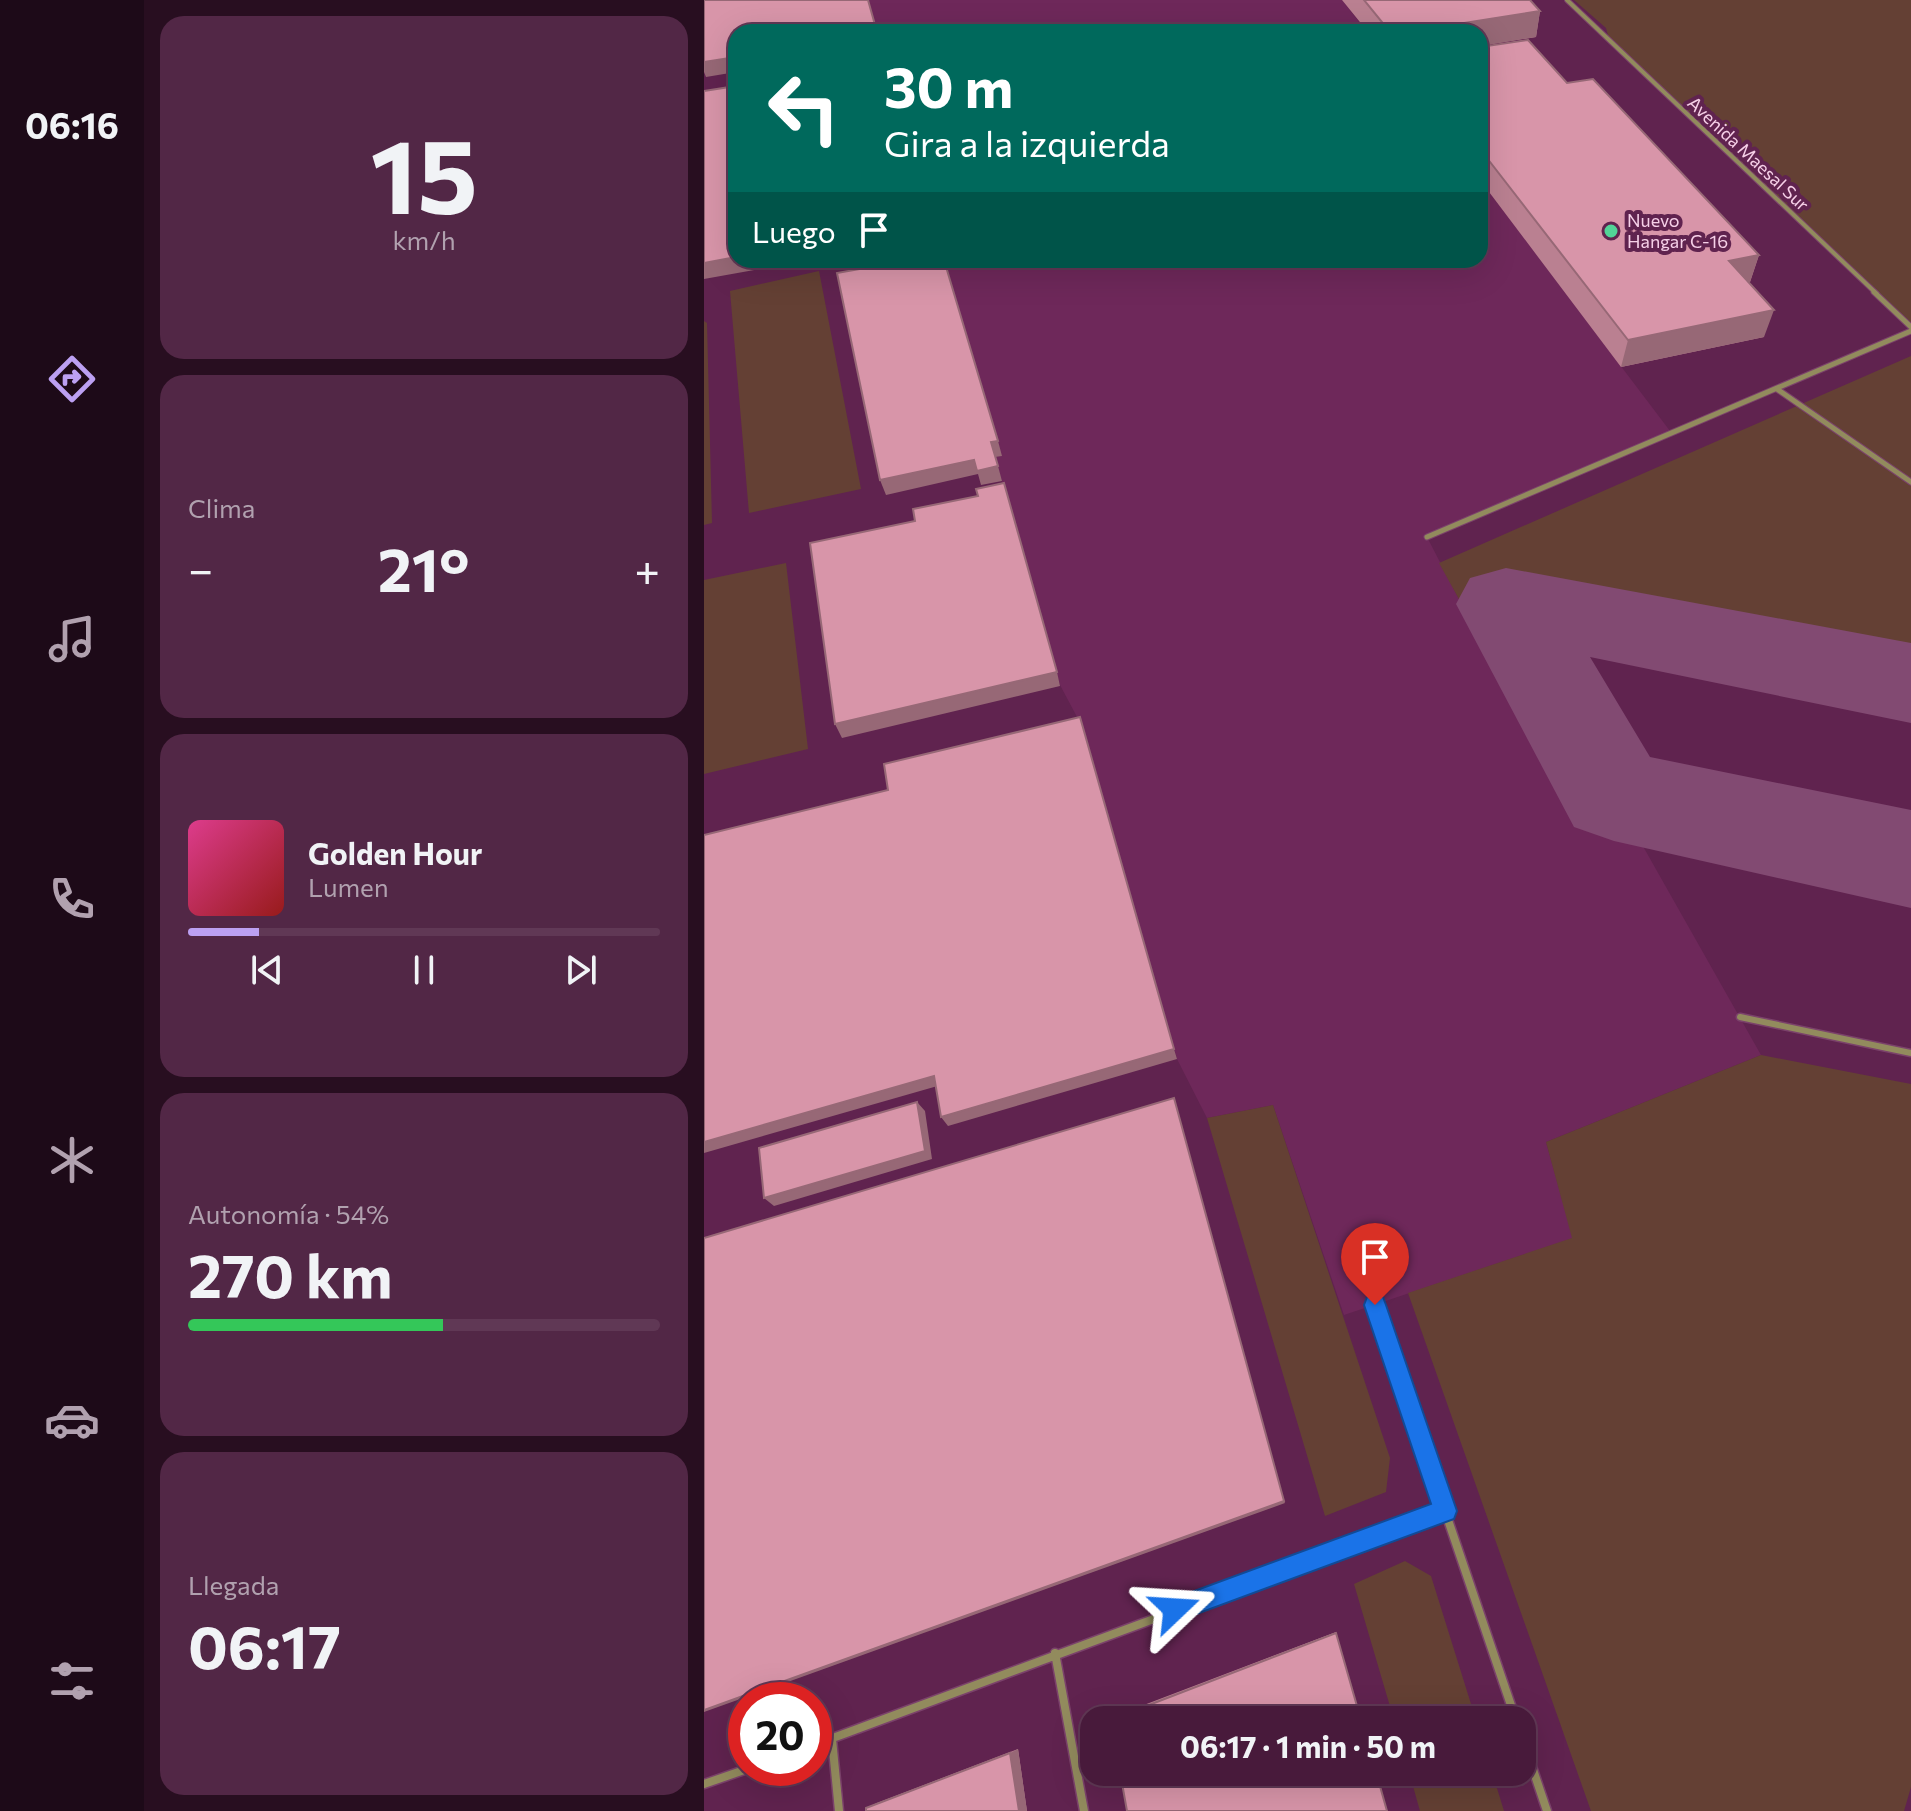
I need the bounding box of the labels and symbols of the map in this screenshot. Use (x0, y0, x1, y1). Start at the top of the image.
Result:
street label: Avenida Maesal Sur (1684, 91, 1814, 215)
place label: Nuevo Hangar C-16 (1627, 209, 1728, 252)
marker: Nuevo Hangar C-16 (1602, 222, 1620, 240)
pin (1341, 1223, 1409, 1305)
position arrow (1133, 1567, 1217, 1651)
speed limit sign: 20 (728, 1682, 832, 1786)

